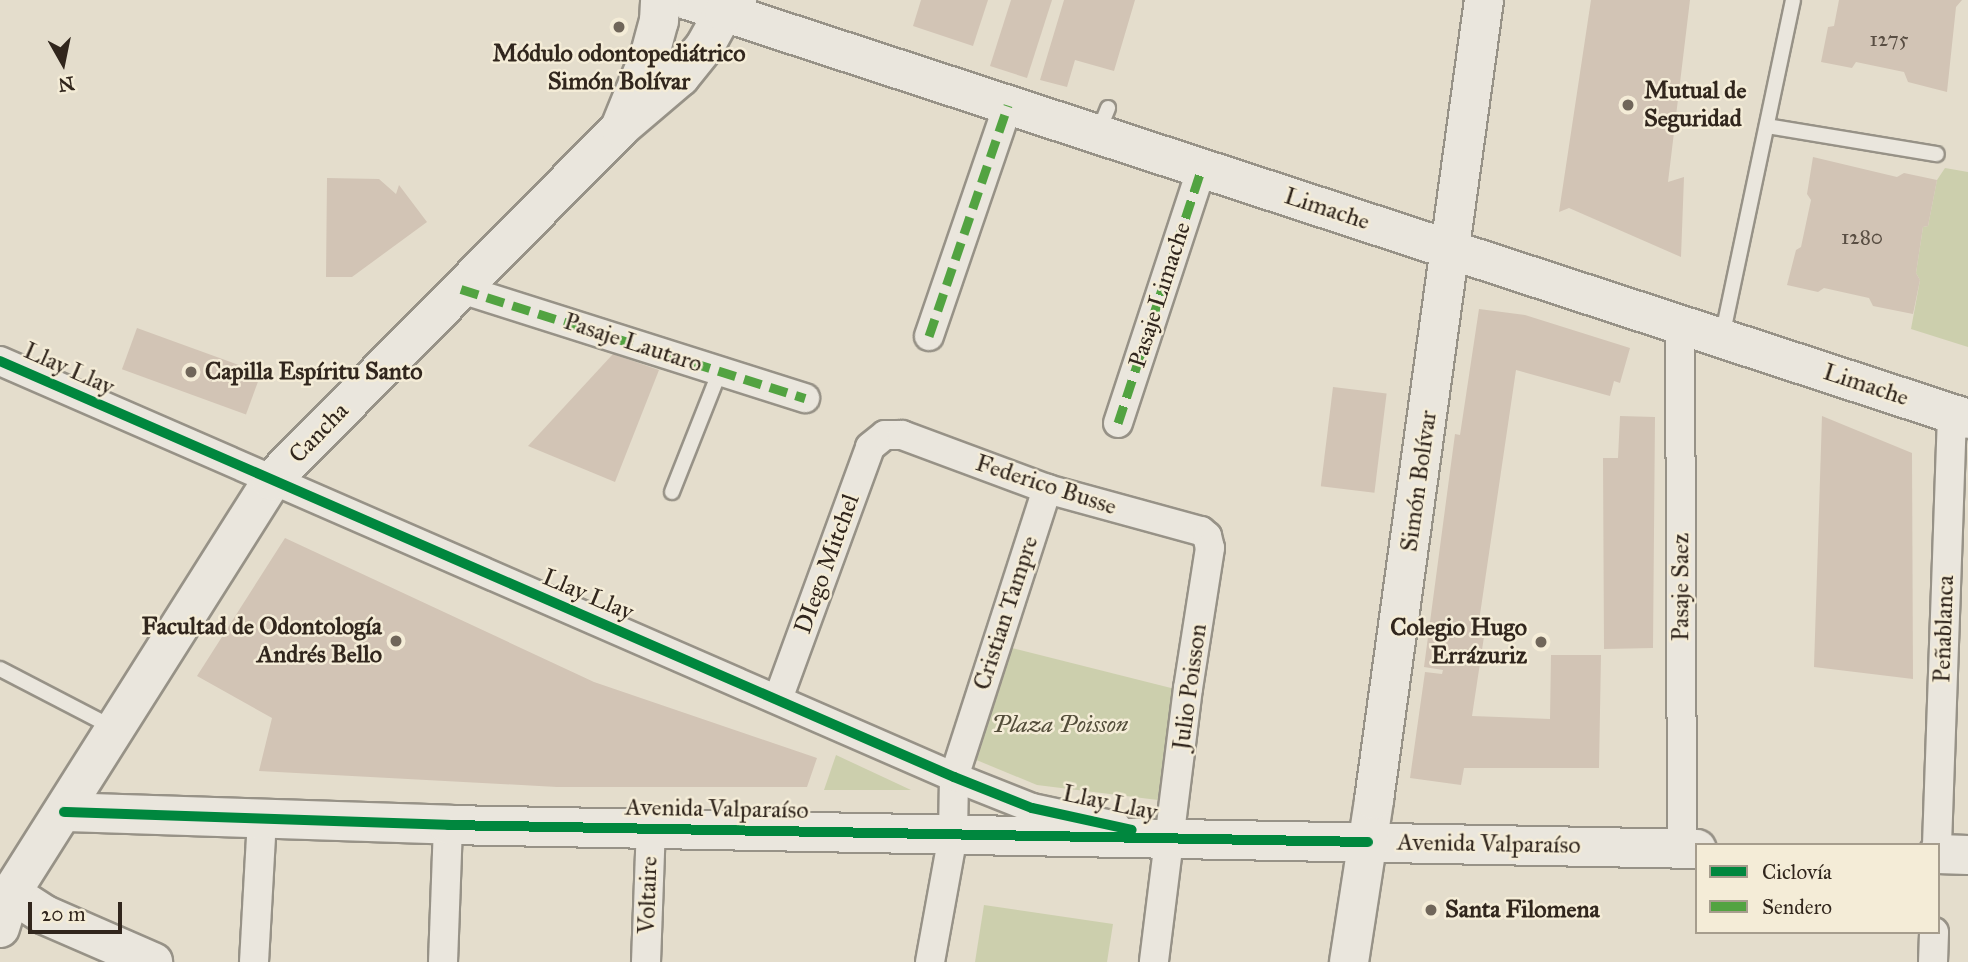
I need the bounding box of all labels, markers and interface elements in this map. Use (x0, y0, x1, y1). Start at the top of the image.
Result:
marker: Módulo odontopediátrico Simón Bolívar (609, 17, 629, 37)
house number: 1275 (1869, 26, 1909, 52)
north arrow (28, 28, 98, 98)
place label: Módulo odontopediátrico Simón Bolívar (493, 40, 745, 96)
text: N (57, 72, 76, 97)
place label: Mutual de Seguridad (1644, 77, 1746, 133)
marker: Mutual de Seguridad (1618, 95, 1638, 115)
street label: Limache (1281, 182, 1373, 236)
street label: Pasaje Limache (1123, 219, 1197, 371)
house number: 1280 (1841, 224, 1883, 250)
street label: Pasaje Lautaro (560, 307, 706, 379)
street label: Llay Llay (19, 336, 119, 402)
place label: Capilla Espíritu Santo (205, 358, 422, 386)
street label: Limache (1820, 358, 1912, 412)
marker: Capilla Espíritu Santo (183, 364, 199, 380)
street label: Cancha (283, 397, 355, 469)
street label: Simón Bolívar (1395, 409, 1443, 553)
street label: Federico Busse (972, 449, 1120, 521)
street label: DIego Mitchel (788, 490, 866, 638)
street label: Cristian Tampre (968, 532, 1044, 694)
street label: Pasaje Saez (1667, 533, 1695, 641)
street label: Llay Llay (538, 563, 638, 627)
street label: Peñablanca (1928, 575, 1960, 683)
place label: Facultad de Odontología Andrés Bello (142, 613, 382, 669)
place label: Colegio Hugo Errázuriz (1390, 614, 1527, 670)
street label: Julio Poisson (1167, 622, 1213, 752)
marker: Facultad de Odontología Andrés Bello (388, 633, 404, 649)
marker: Colegio Hugo Errázuriz (1533, 634, 1549, 650)
park label: Plaza Poisson (992, 711, 1128, 739)
street label: Llay Llay (1060, 779, 1160, 827)
street label: Avenida Valparaíso (625, 793, 809, 825)
street label: Avenida Valparaíso (1397, 828, 1581, 860)
legend (1695, 843, 1940, 934)
street label: Voltaire (632, 856, 664, 934)
text: Ciclovía (1762, 859, 1832, 885)
scale bar (32, 888, 126, 932)
text: Sendero (1762, 894, 1832, 920)
place label: Santa Filomena (1445, 896, 1600, 924)
text: 20 m (41, 901, 86, 927)
marker: Santa Filomena (1423, 902, 1439, 918)

